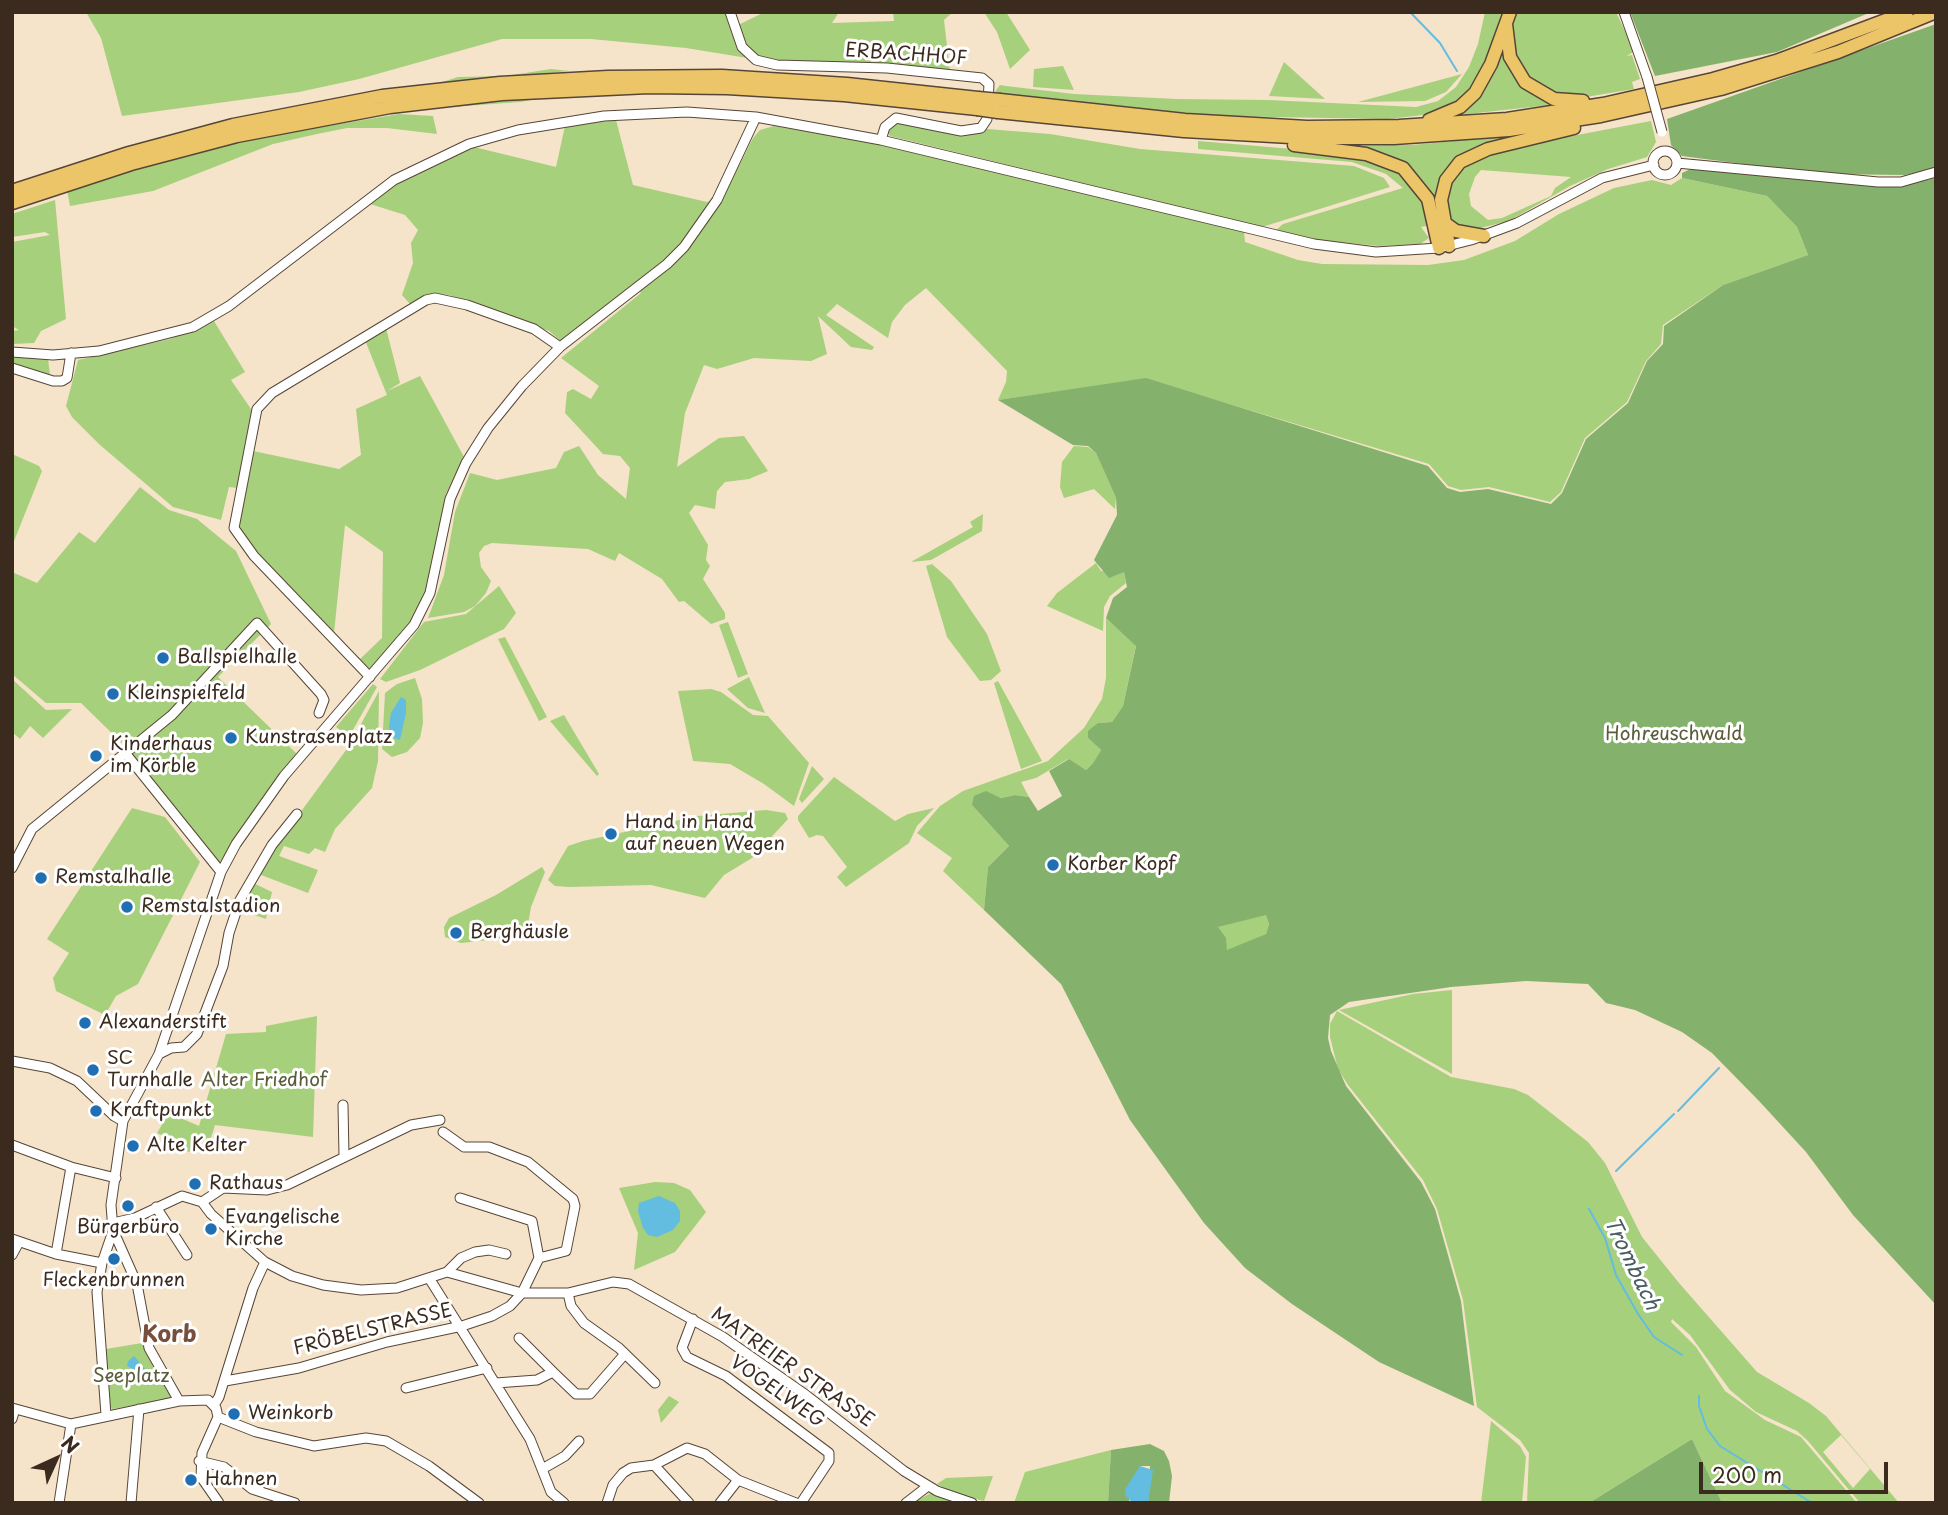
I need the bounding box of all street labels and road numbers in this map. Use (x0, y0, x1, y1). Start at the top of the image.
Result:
street label: ERBACHHOF (844, 39, 968, 71)
street label: FRÖBELSTRASSE (291, 1299, 455, 1361)
street label: MATREIER STRASSE (706, 1303, 878, 1433)
street label: VOGELWEG (726, 1351, 828, 1433)

